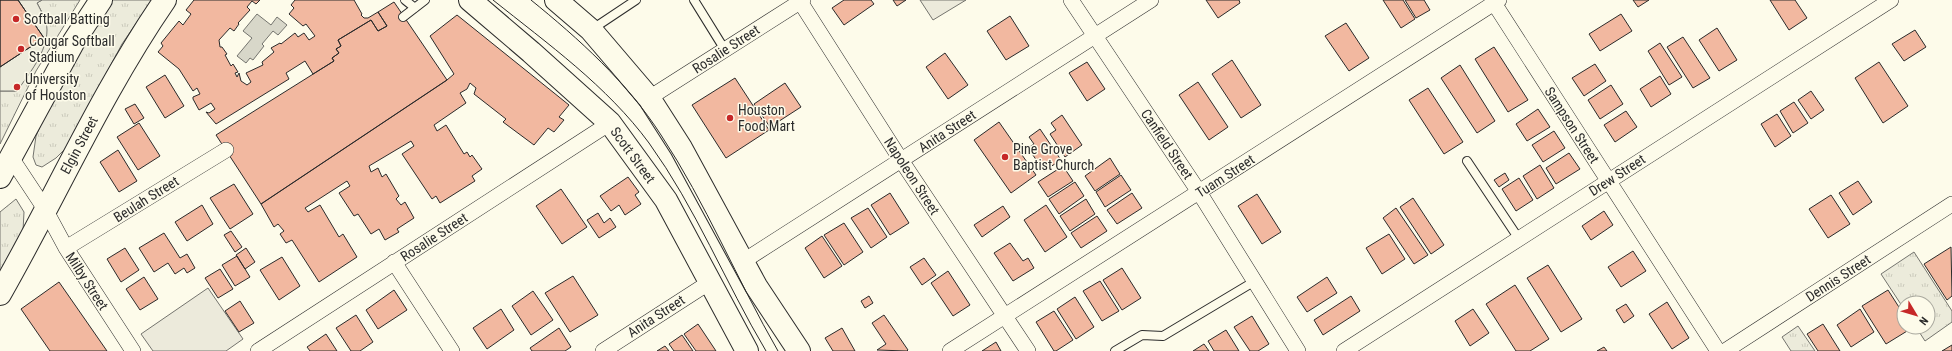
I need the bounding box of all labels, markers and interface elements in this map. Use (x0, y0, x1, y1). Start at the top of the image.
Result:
place label: Softball Batting (24, 11, 110, 27)
marker: Softball Batting (11, 14, 21, 24)
street label: Rosalie Street (690, 21, 762, 77)
place label: Cougar Softball Stadium (29, 33, 115, 65)
marker: Cougar Softball Stadium (16, 44, 26, 54)
place label: University of Houston (25, 71, 86, 103)
marker: University of Houston (12, 82, 22, 92)
street label: Sampson Street (1541, 84, 1603, 166)
place label: Houston Food Mart (738, 102, 795, 134)
street label: Canfield Street (1138, 106, 1196, 182)
street label: Anita Street (915, 107, 979, 155)
street label: Elgin Street (57, 113, 101, 177)
marker: Houston Food Mart (725, 113, 735, 123)
street label: Scott Street (607, 124, 659, 186)
street label: Napoleon Street (881, 134, 943, 218)
place label: Pine Grove Baptist Church (1013, 141, 1094, 173)
street label: Tuam Street (1193, 151, 1257, 201)
street label: Drew Street (1586, 151, 1648, 199)
marker: Pine Grove Baptist Church (1000, 152, 1010, 162)
street label: Beulah Street (111, 173, 181, 225)
street label: Rosalie Street (398, 209, 470, 265)
street label: Milby Street (62, 249, 112, 313)
street label: Dennis Street (1803, 251, 1873, 305)
street label: Anita Street (624, 292, 688, 340)
north arrow (1896, 295, 1936, 335)
text: N (1916, 314, 1931, 328)

